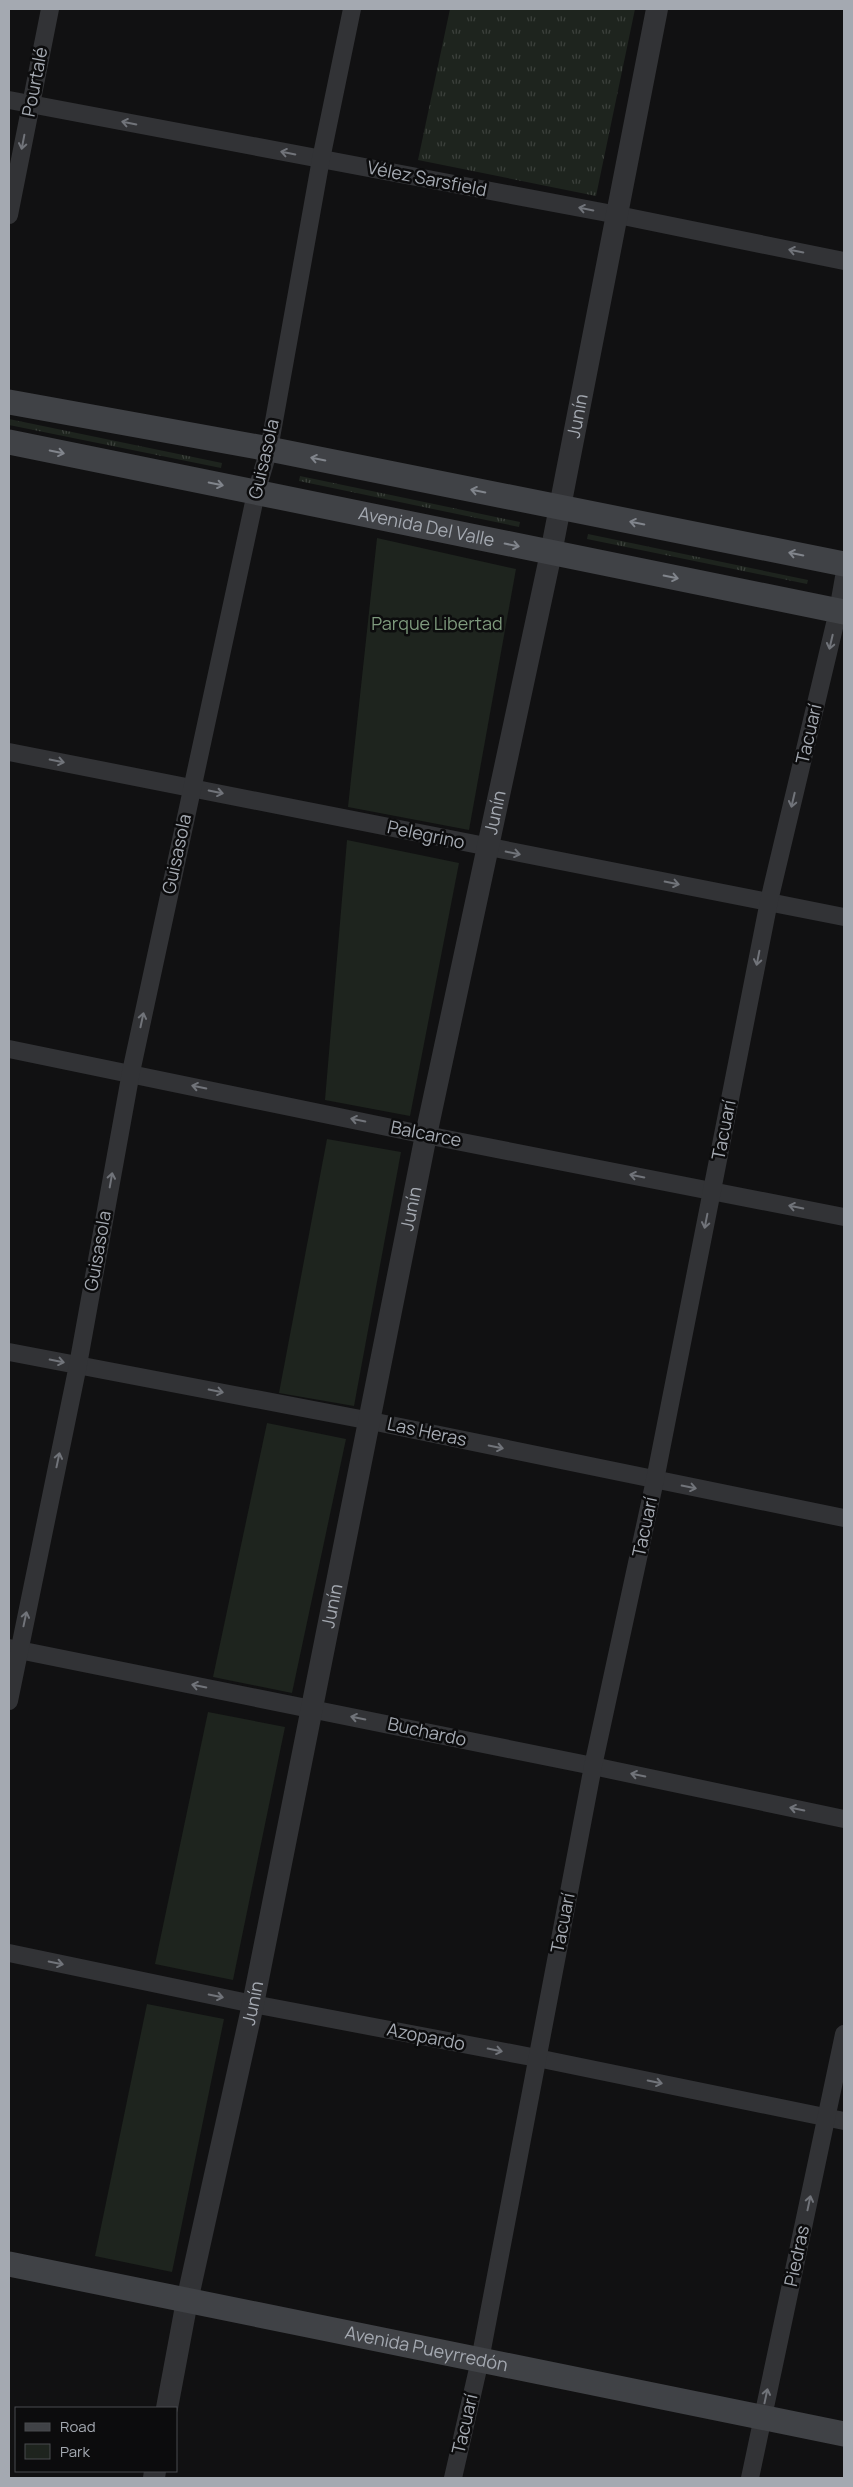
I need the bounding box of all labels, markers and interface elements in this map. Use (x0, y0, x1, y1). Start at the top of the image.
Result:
street label: Pourtalé (16, 45, 53, 119)
one-way arrow (121, 118, 137, 127)
one-way arrow (18, 134, 27, 150)
one-way arrow (281, 148, 297, 158)
street label: Vélez Sarsfield (365, 155, 489, 201)
one-way arrow (578, 204, 594, 214)
one-way arrow (789, 246, 805, 256)
street label: Junín (561, 392, 593, 440)
street label: Guisasola (242, 416, 284, 501)
one-way arrow (48, 448, 64, 457)
one-way arrow (311, 453, 327, 463)
one-way arrow (207, 480, 223, 490)
one-way arrow (470, 485, 486, 495)
street label: Avenida Del Valle (356, 500, 497, 552)
one-way arrow (630, 517, 646, 527)
one-way arrow (504, 540, 520, 550)
one-way arrow (789, 549, 805, 559)
one-way arrow (663, 573, 679, 582)
park label: Parque Libertad (371, 611, 503, 635)
one-way arrow (826, 633, 835, 649)
street label: Tacuarí (789, 701, 827, 766)
one-way arrow (48, 757, 64, 766)
one-way arrow (208, 788, 224, 797)
street label: Junín (478, 788, 511, 837)
one-way arrow (788, 791, 797, 807)
street label: Guisasola (156, 812, 196, 896)
street label: Pelegrino (385, 814, 467, 854)
one-way arrow (504, 848, 520, 858)
one-way arrow (664, 878, 680, 888)
one-way arrow (752, 950, 762, 966)
one-way arrow (138, 1013, 147, 1029)
one-way arrow (191, 1081, 207, 1091)
street label: Tacuarí (705, 1098, 741, 1162)
street label: Balcarce (389, 1114, 464, 1152)
one-way arrow (350, 1115, 366, 1124)
one-way arrow (629, 1170, 645, 1180)
one-way arrow (107, 1172, 117, 1188)
street label: Junín (394, 1184, 426, 1233)
one-way arrow (789, 1202, 805, 1212)
street label: Guisasola (78, 1209, 116, 1293)
one-way arrow (701, 1212, 711, 1228)
one-way arrow (48, 1357, 64, 1367)
one-way arrow (208, 1387, 224, 1397)
street label: Las Heras (385, 1411, 469, 1451)
one-way arrow (487, 1442, 503, 1452)
one-way arrow (54, 1452, 63, 1468)
one-way arrow (681, 1483, 697, 1492)
street label: Tacuarí (626, 1495, 662, 1559)
street label: Junín (315, 1581, 347, 1630)
one-way arrow (21, 1611, 30, 1627)
one-way arrow (192, 1681, 208, 1690)
street label: Buchardo (386, 1711, 469, 1751)
one-way arrow (351, 1713, 367, 1722)
one-way arrow (630, 1770, 646, 1780)
one-way arrow (789, 1804, 805, 1813)
street label: Tacuarí (544, 1891, 580, 1955)
one-way arrow (48, 1959, 64, 1968)
street label: Junín (236, 1979, 268, 2027)
one-way arrow (207, 1992, 223, 2002)
street label: Azopardo (385, 2017, 467, 2055)
one-way arrow (487, 2046, 503, 2056)
one-way arrow (646, 2078, 662, 2088)
one-way arrow (805, 2196, 814, 2212)
street label: Piedras (778, 2223, 814, 2289)
street label: Avenida Pueyrredón (343, 2320, 510, 2376)
one-way arrow (762, 2389, 771, 2405)
street label: Tacuarí (445, 2391, 483, 2456)
legend (15, 2407, 178, 2472)
text: Road (60, 2416, 96, 2437)
text: Park (60, 2441, 90, 2462)

